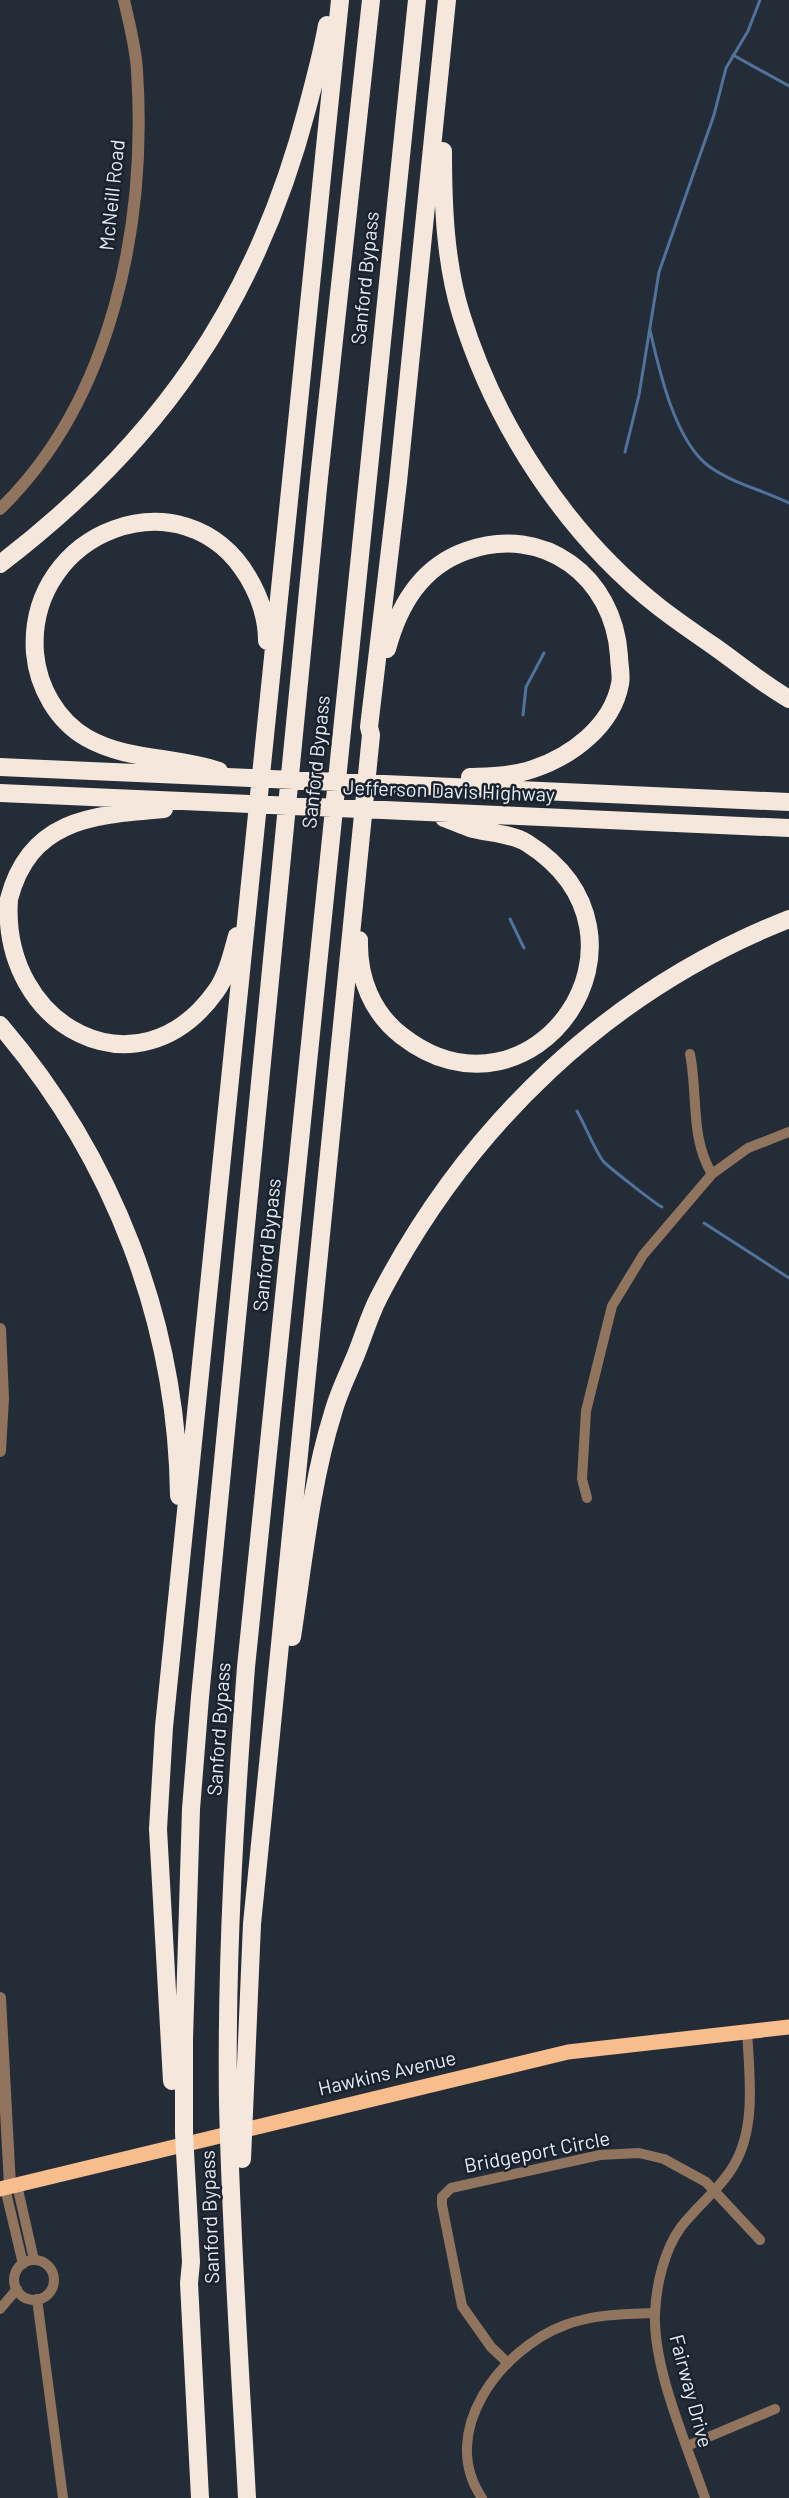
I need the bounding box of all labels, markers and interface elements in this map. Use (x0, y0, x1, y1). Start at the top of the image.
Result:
street label: McNeill Road (93, 138, 129, 252)
street label: Sanford Bypass (345, 210, 383, 346)
street label: Sanford Bypass (296, 694, 334, 830)
street label: Jefferson Davis Highway (343, 774, 555, 806)
street label: Sanford Bypass (247, 1177, 285, 1313)
street label: Sanford Bypass (201, 1661, 235, 1796)
street label: Hawkins Avenue (316, 2045, 458, 2100)
street label: Bridgeport Circle (462, 2125, 612, 2177)
street label: Sanford Bypass (195, 2150, 223, 2284)
street label: Fairway Drive (665, 2332, 719, 2450)

